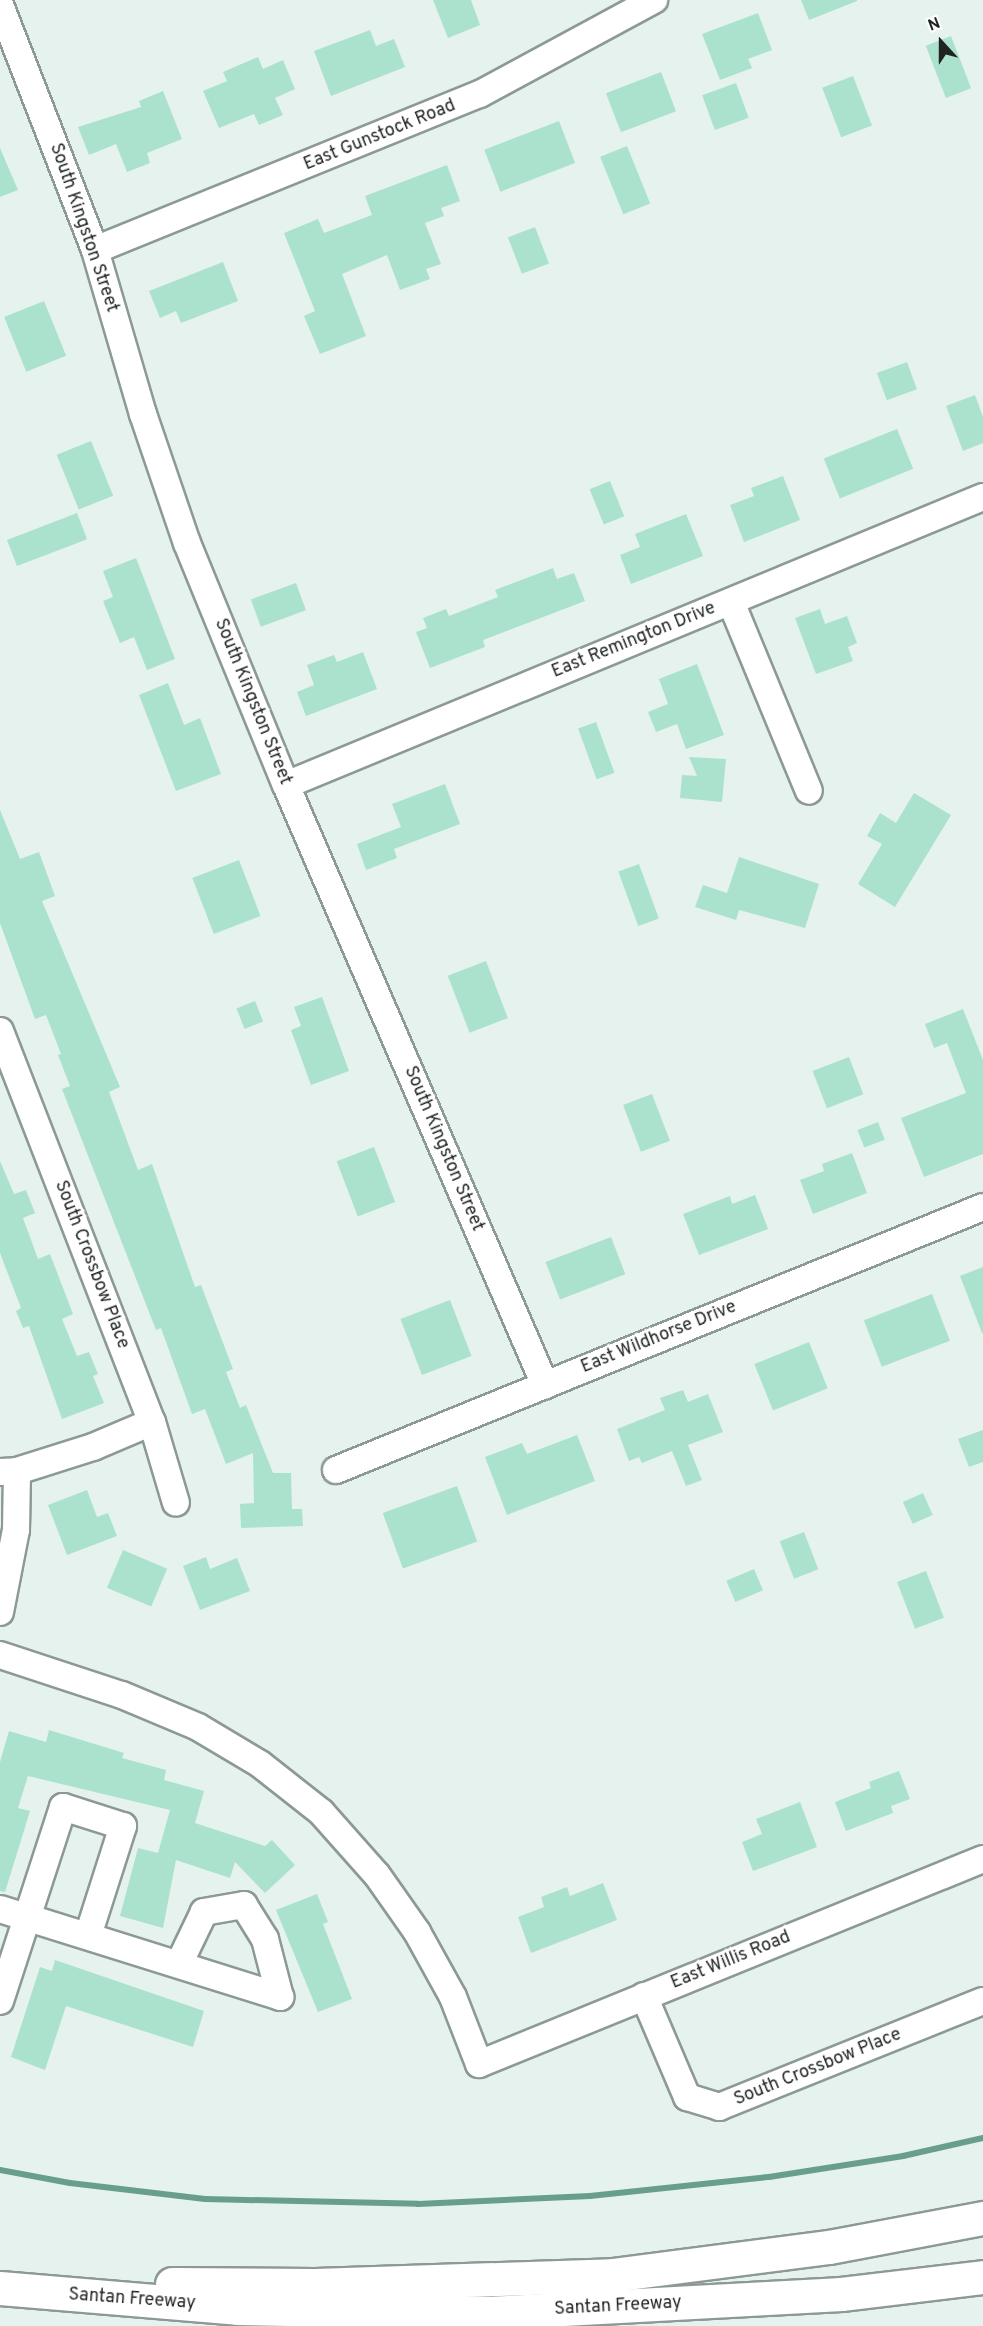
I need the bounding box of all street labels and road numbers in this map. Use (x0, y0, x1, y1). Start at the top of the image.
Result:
street label: East Gunstock Road (301, 96, 459, 176)
street label: South Kingston Street (44, 141, 122, 315)
street label: East Remington Drive (549, 598, 719, 684)
street label: South Kingston Street (209, 616, 295, 788)
street label: South Kingston Street (398, 1063, 488, 1235)
street label: South Crossbow Place (49, 1178, 133, 1352)
street label: East Wildhorse Drive (578, 1297, 740, 1379)
street label: East Willis Road (668, 1927, 794, 1995)
street label: South Crossbow Place (731, 2025, 905, 2111)
street label: Santan Freeway (68, 2285, 196, 2315)
street label: Santan Freeway (554, 2293, 682, 2321)

